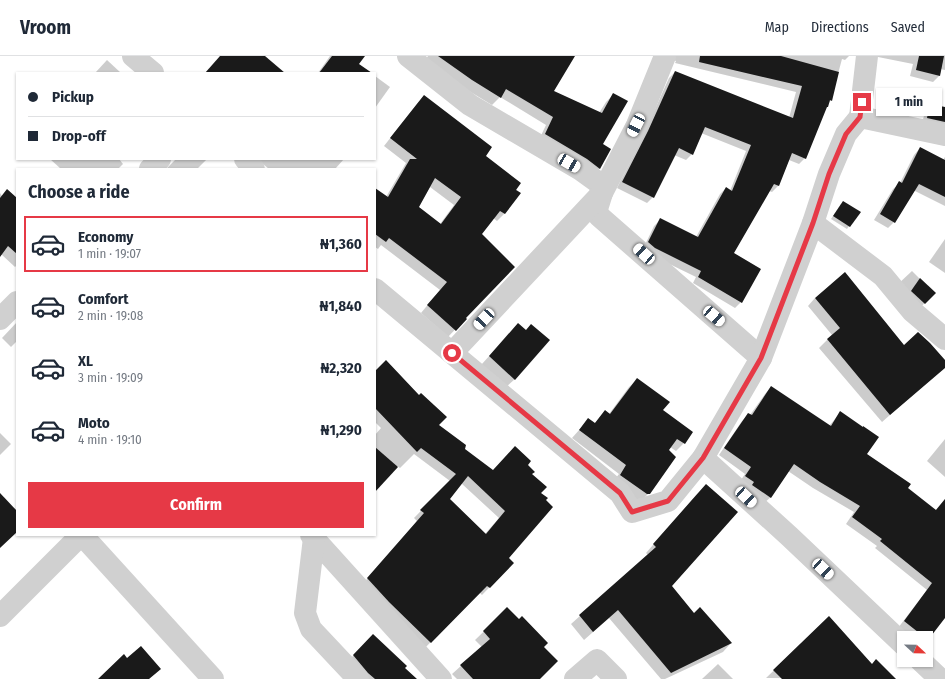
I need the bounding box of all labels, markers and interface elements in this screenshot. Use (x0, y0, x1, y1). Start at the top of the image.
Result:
text: Vroom (20, 16, 71, 39)
text: Map (765, 19, 789, 36)
text: Directions (811, 19, 869, 36)
text: Saved (891, 19, 925, 36)
text: Pickup (52, 88, 94, 106)
callout: 1 min (876, 88, 942, 116)
route end (853, 93, 871, 111)
text: 1 min (895, 94, 923, 109)
car (625, 112, 647, 138)
text: Drop-off (52, 127, 106, 145)
car (556, 152, 582, 174)
text: Choose a ride (28, 181, 130, 203)
icon: car (30, 226, 66, 262)
text: Economy (78, 228, 133, 246)
text: ₦1,360 (320, 235, 362, 253)
car (631, 242, 657, 266)
text: 1 min · 19:07 (78, 246, 141, 261)
icon: car (30, 288, 66, 324)
text: Comfort (78, 290, 129, 308)
text: ₦1,840 (320, 297, 362, 315)
car (701, 304, 727, 328)
car (471, 306, 497, 332)
text: 2 min · 19:08 (78, 308, 143, 323)
route start (443, 344, 461, 362)
icon: car (30, 350, 66, 386)
text: XL (78, 352, 93, 370)
text: ₦2,320 (320, 359, 362, 377)
text: 3 min · 19:09 (78, 370, 143, 385)
icon: car (30, 412, 66, 448)
text: Moto (78, 414, 110, 432)
text: ₦1,290 (321, 421, 362, 439)
text: 4 min · 19:10 (78, 432, 142, 447)
button: Confirm (28, 482, 364, 528)
car (733, 484, 759, 510)
car (810, 556, 836, 582)
north arrow (897, 631, 933, 667)
map controls (897, 631, 933, 667)

